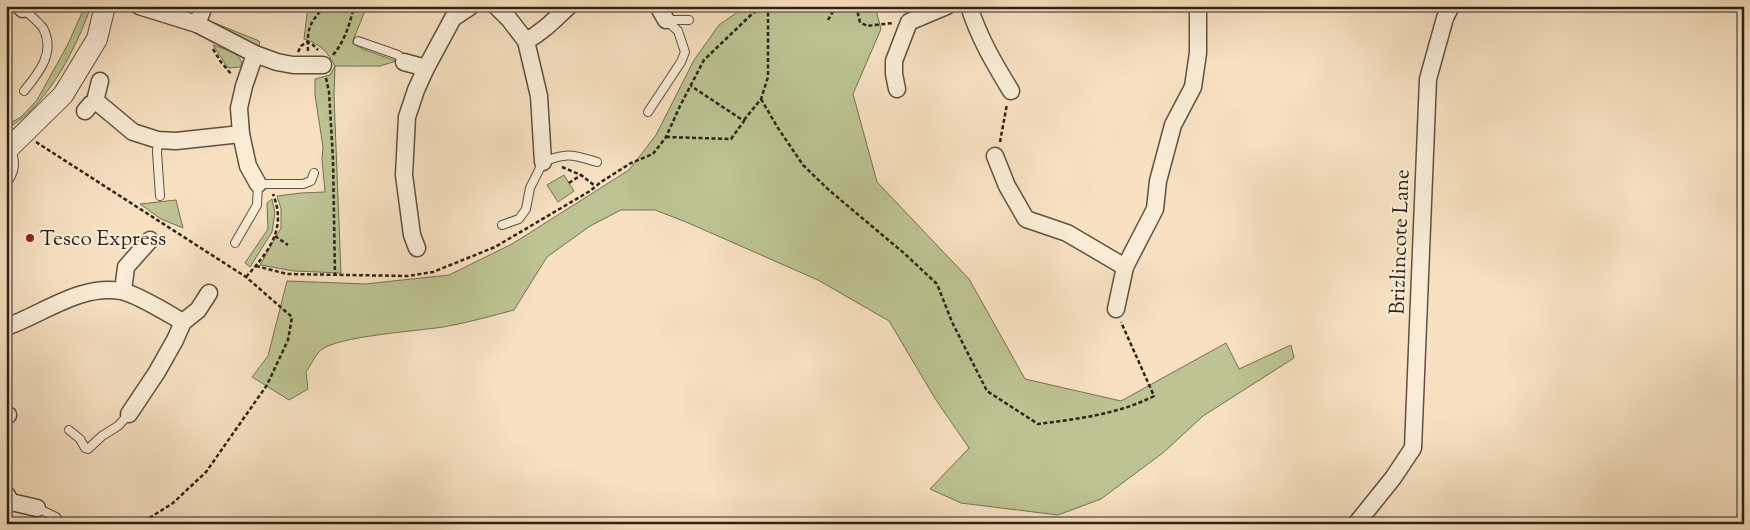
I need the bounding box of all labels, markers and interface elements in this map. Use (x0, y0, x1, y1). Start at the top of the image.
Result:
street label: Brizlincote Lane (1383, 169, 1419, 315)
place label: Tesco Express (40, 225, 166, 255)
marker: Tesco Express (24, 232, 36, 244)

